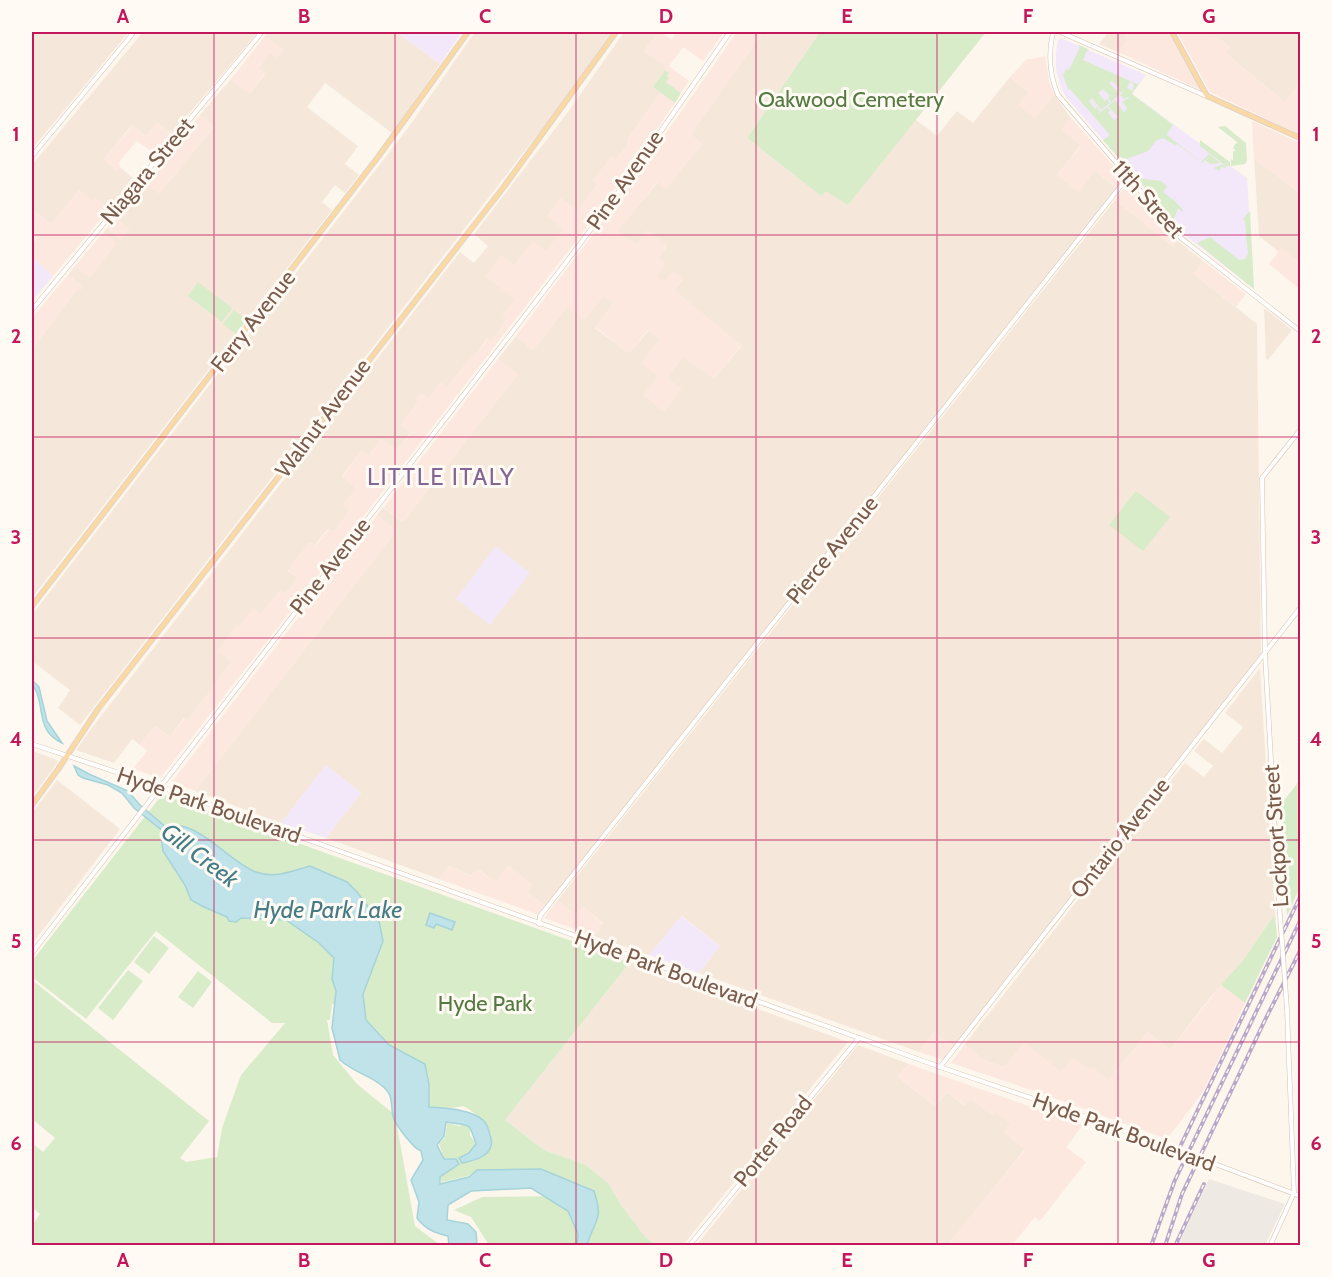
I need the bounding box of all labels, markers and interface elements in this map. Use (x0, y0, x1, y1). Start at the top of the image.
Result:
text: A (117, 4, 130, 28)
text: B (298, 4, 310, 28)
text: C (479, 4, 491, 28)
text: D (659, 4, 673, 28)
text: E (841, 4, 853, 28)
text: F (1023, 4, 1034, 28)
text: G (1202, 4, 1216, 28)
park label: Oakwood Cemetery (758, 86, 944, 113)
street label: Niagara Street (95, 112, 200, 230)
text: 1 (12, 122, 20, 146)
text: 1 (1312, 122, 1320, 146)
street label: Pine Avenue (581, 125, 669, 235)
street label: 11th Street (1106, 155, 1190, 244)
street label: Ferry Avenue (205, 265, 301, 377)
text: 2 (11, 324, 21, 348)
text: 2 (1311, 324, 1321, 348)
street label: Walnut Avenue (270, 353, 376, 483)
district label: LITTLE ITALY (367, 462, 515, 491)
street label: Pierce Avenue (780, 491, 884, 609)
street label: Pine Avenue (284, 512, 376, 620)
text: 3 (11, 525, 21, 549)
text: 3 (1311, 525, 1321, 549)
text: 4 (10, 727, 22, 751)
text: 4 (1310, 727, 1322, 751)
street label: Hyde Park Boulevard (114, 761, 304, 849)
street label: Lockport Street (1258, 763, 1294, 908)
street label: Ontario Avenue (1065, 772, 1175, 904)
water label: Gill Creek (156, 817, 245, 894)
water label: Hyde Park Lake (254, 895, 402, 924)
street label: Hyde Park Boulevard (571, 923, 761, 1015)
text: 5 (11, 929, 21, 953)
text: 5 (1311, 929, 1321, 953)
park label: Hyde Park (438, 990, 532, 1017)
street label: Hyde Park Boulevard (1029, 1086, 1219, 1178)
street label: Porter Road (728, 1090, 818, 1192)
text: 6 (10, 1131, 22, 1155)
text: 6 (1310, 1131, 1322, 1155)
text: A (117, 1248, 130, 1272)
text: B (298, 1248, 310, 1272)
text: C (479, 1248, 491, 1272)
text: D (659, 1248, 673, 1272)
text: E (841, 1248, 853, 1272)
text: F (1023, 1248, 1034, 1272)
text: G (1202, 1248, 1216, 1272)

